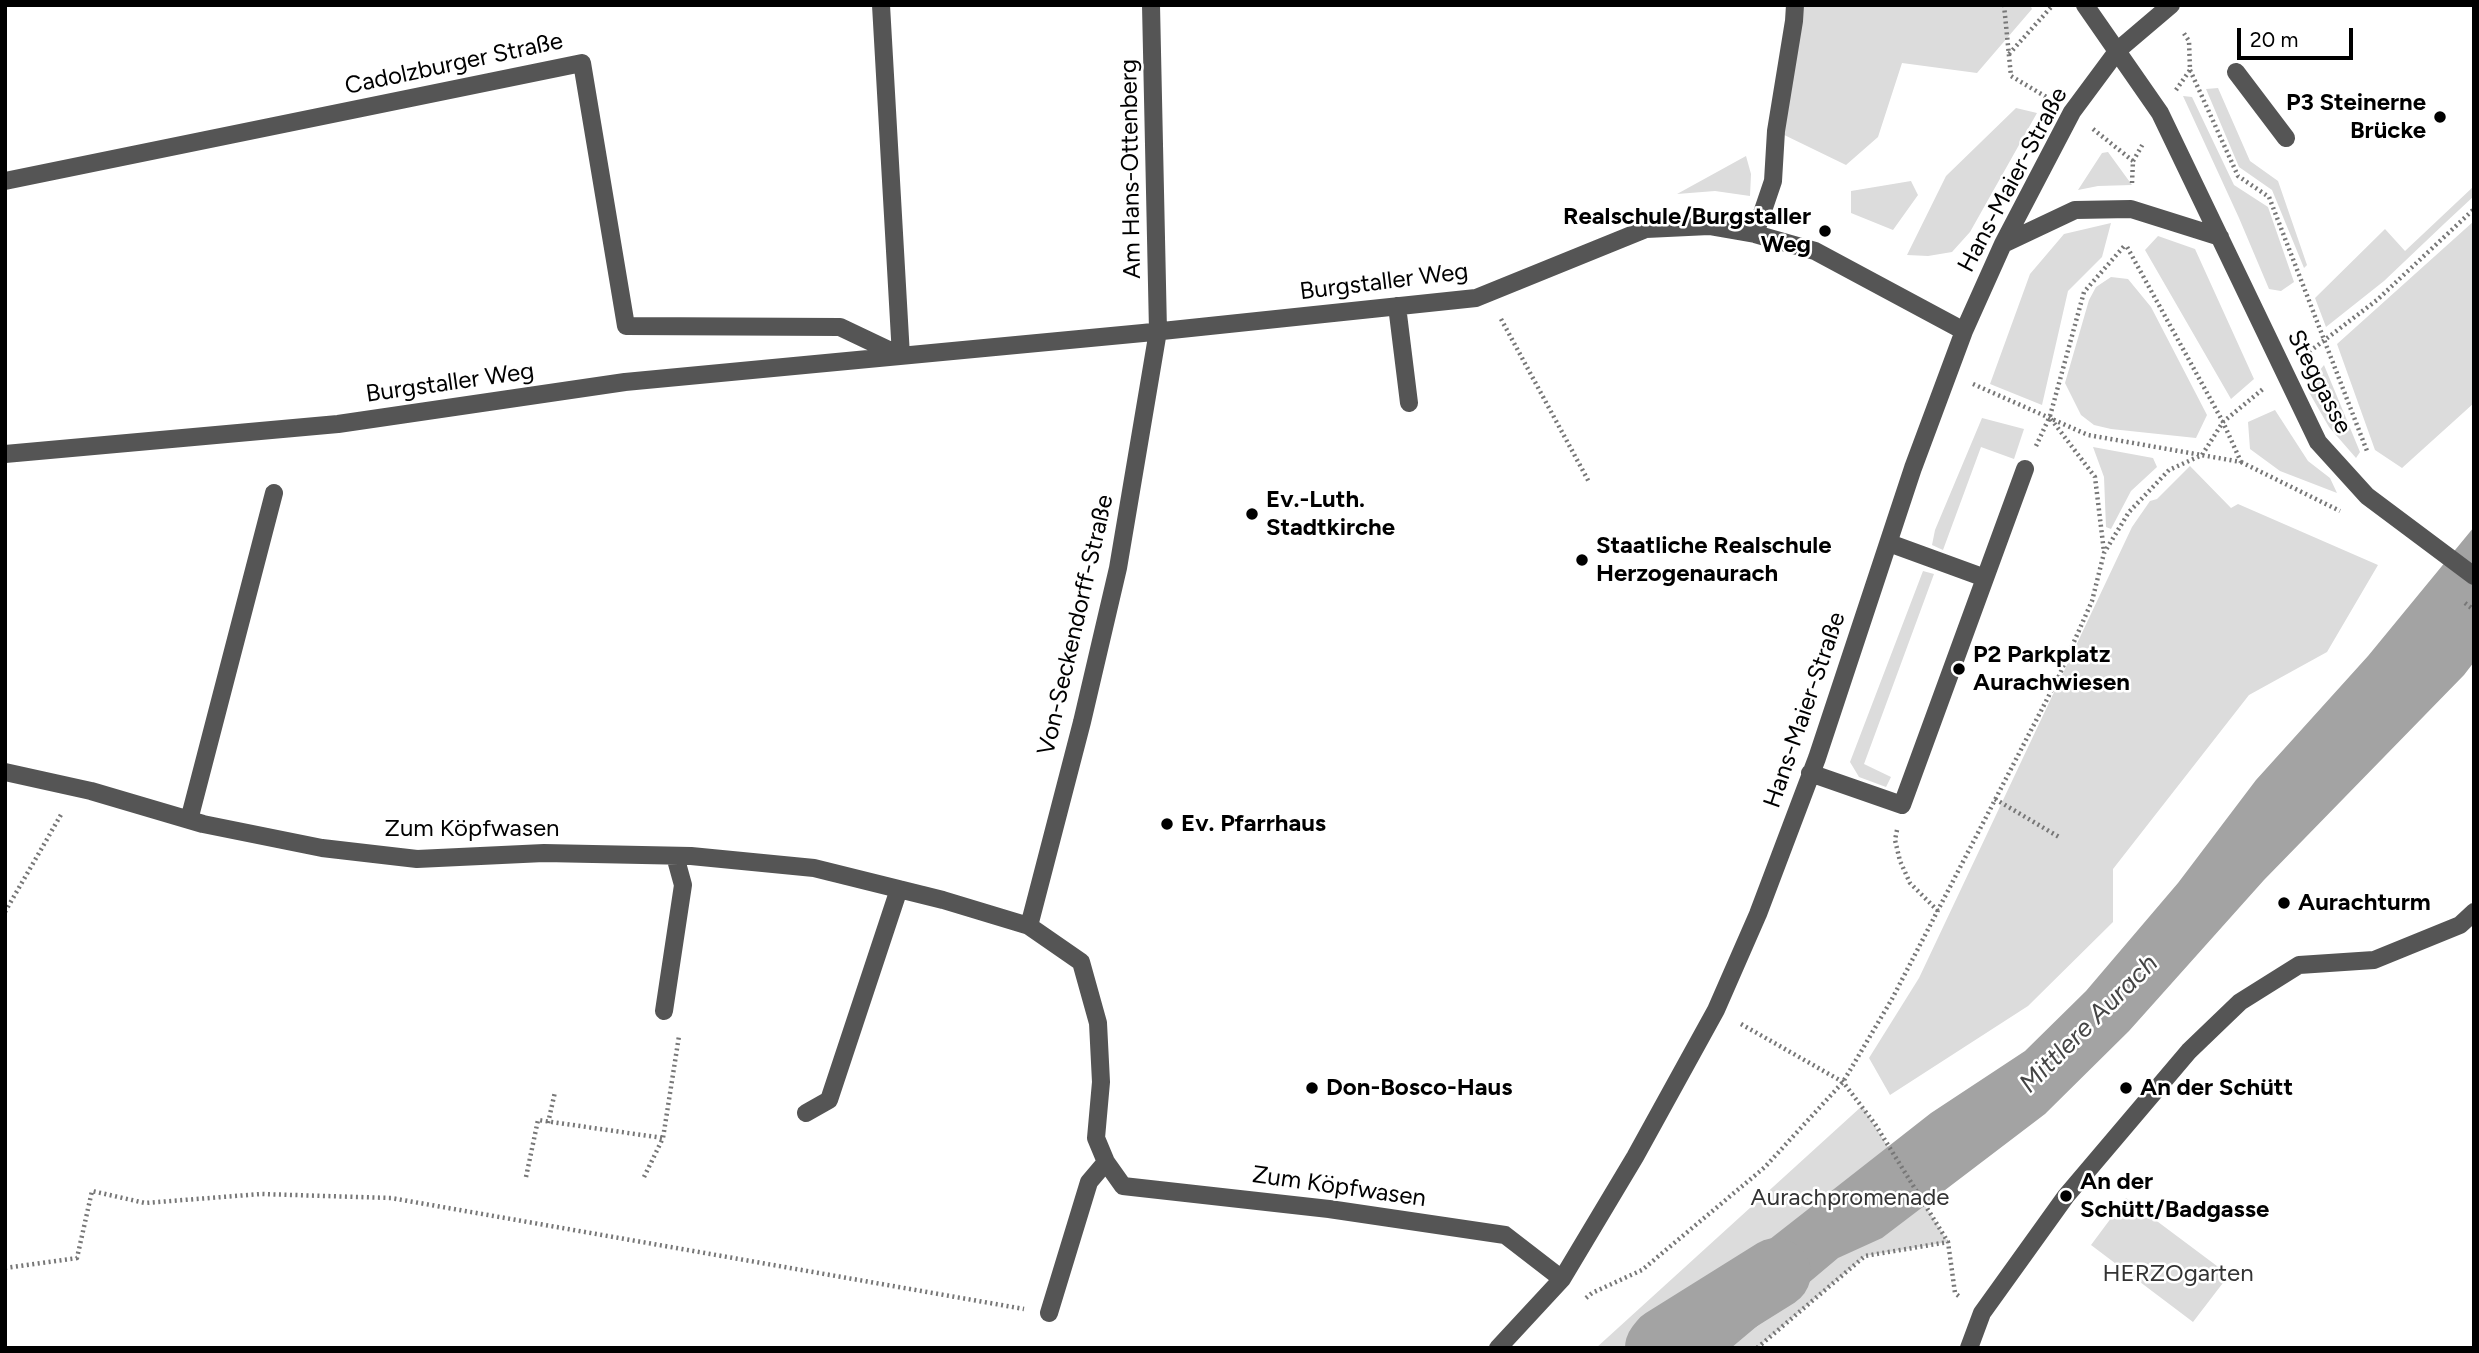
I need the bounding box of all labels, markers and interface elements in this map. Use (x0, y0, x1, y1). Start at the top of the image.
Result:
scale bar (2241, 14, 2356, 58)
street label: Cadolzburger Straße (342, 27, 566, 101)
text: 20 m (2250, 27, 2298, 52)
street label: Am Hans-Ottenberg (1115, 59, 1147, 279)
street label: Hans-Maier-Straße (1952, 83, 2074, 277)
place label: P3 Steinerne Brücke (2286, 89, 2426, 145)
marker: P3 Steinerne Brücke (2432, 109, 2448, 125)
place label: Realschule/Burgstaller Weg (1563, 203, 1811, 259)
marker: Realschule/Burgstaller Weg (1817, 223, 1833, 239)
street label: Burgstaller Weg (1298, 257, 1470, 307)
street label: Steggasse (2281, 325, 2357, 439)
street label: Burgstaller Weg (364, 357, 536, 409)
place label: Ev.-Luth. Stadtkirche (1266, 486, 1395, 542)
street label: Von-Seckendorff-Straße (1032, 492, 1120, 758)
marker: Ev.-Luth. Stadtkirche (1244, 506, 1260, 522)
place label: Staatliche Realschule Herzogenaurach (1596, 532, 1831, 588)
marker: Staatliche Realschule Herzogenaurach (1574, 552, 1590, 568)
street label: Hans-Maier-Straße (1758, 608, 1852, 812)
place label: P2 Parkplatz Aurachwiesen (1973, 641, 2130, 697)
marker: P2 Parkplatz Aurachwiesen (1951, 661, 1967, 677)
place label: Ev. Pfarrhaus (1181, 810, 1326, 838)
street label: Zum Köpfwasen (385, 815, 559, 843)
marker: Ev. Pfarrhaus (1159, 816, 1175, 832)
place label: Aurachturm (2298, 889, 2431, 917)
marker: Aurachturm (2276, 895, 2292, 911)
water label: Mittlere Aurach (2013, 948, 2165, 1100)
place label: Don-Bosco-Haus (1326, 1074, 1512, 1102)
place label: An der Schütt (2140, 1074, 2293, 1102)
marker: Don-Bosco-Haus (1304, 1080, 1320, 1096)
marker: An der Schütt (2118, 1080, 2134, 1096)
street label: Zum Köpfwasen (1250, 1161, 1428, 1213)
place label: An der Schütt/Badgasse (2080, 1168, 2269, 1224)
park label: Aurachpromenade (1751, 1184, 1949, 1212)
marker: An der Schütt/Badgasse (2058, 1188, 2074, 1204)
park label: HERZOgarten (2102, 1260, 2254, 1288)

